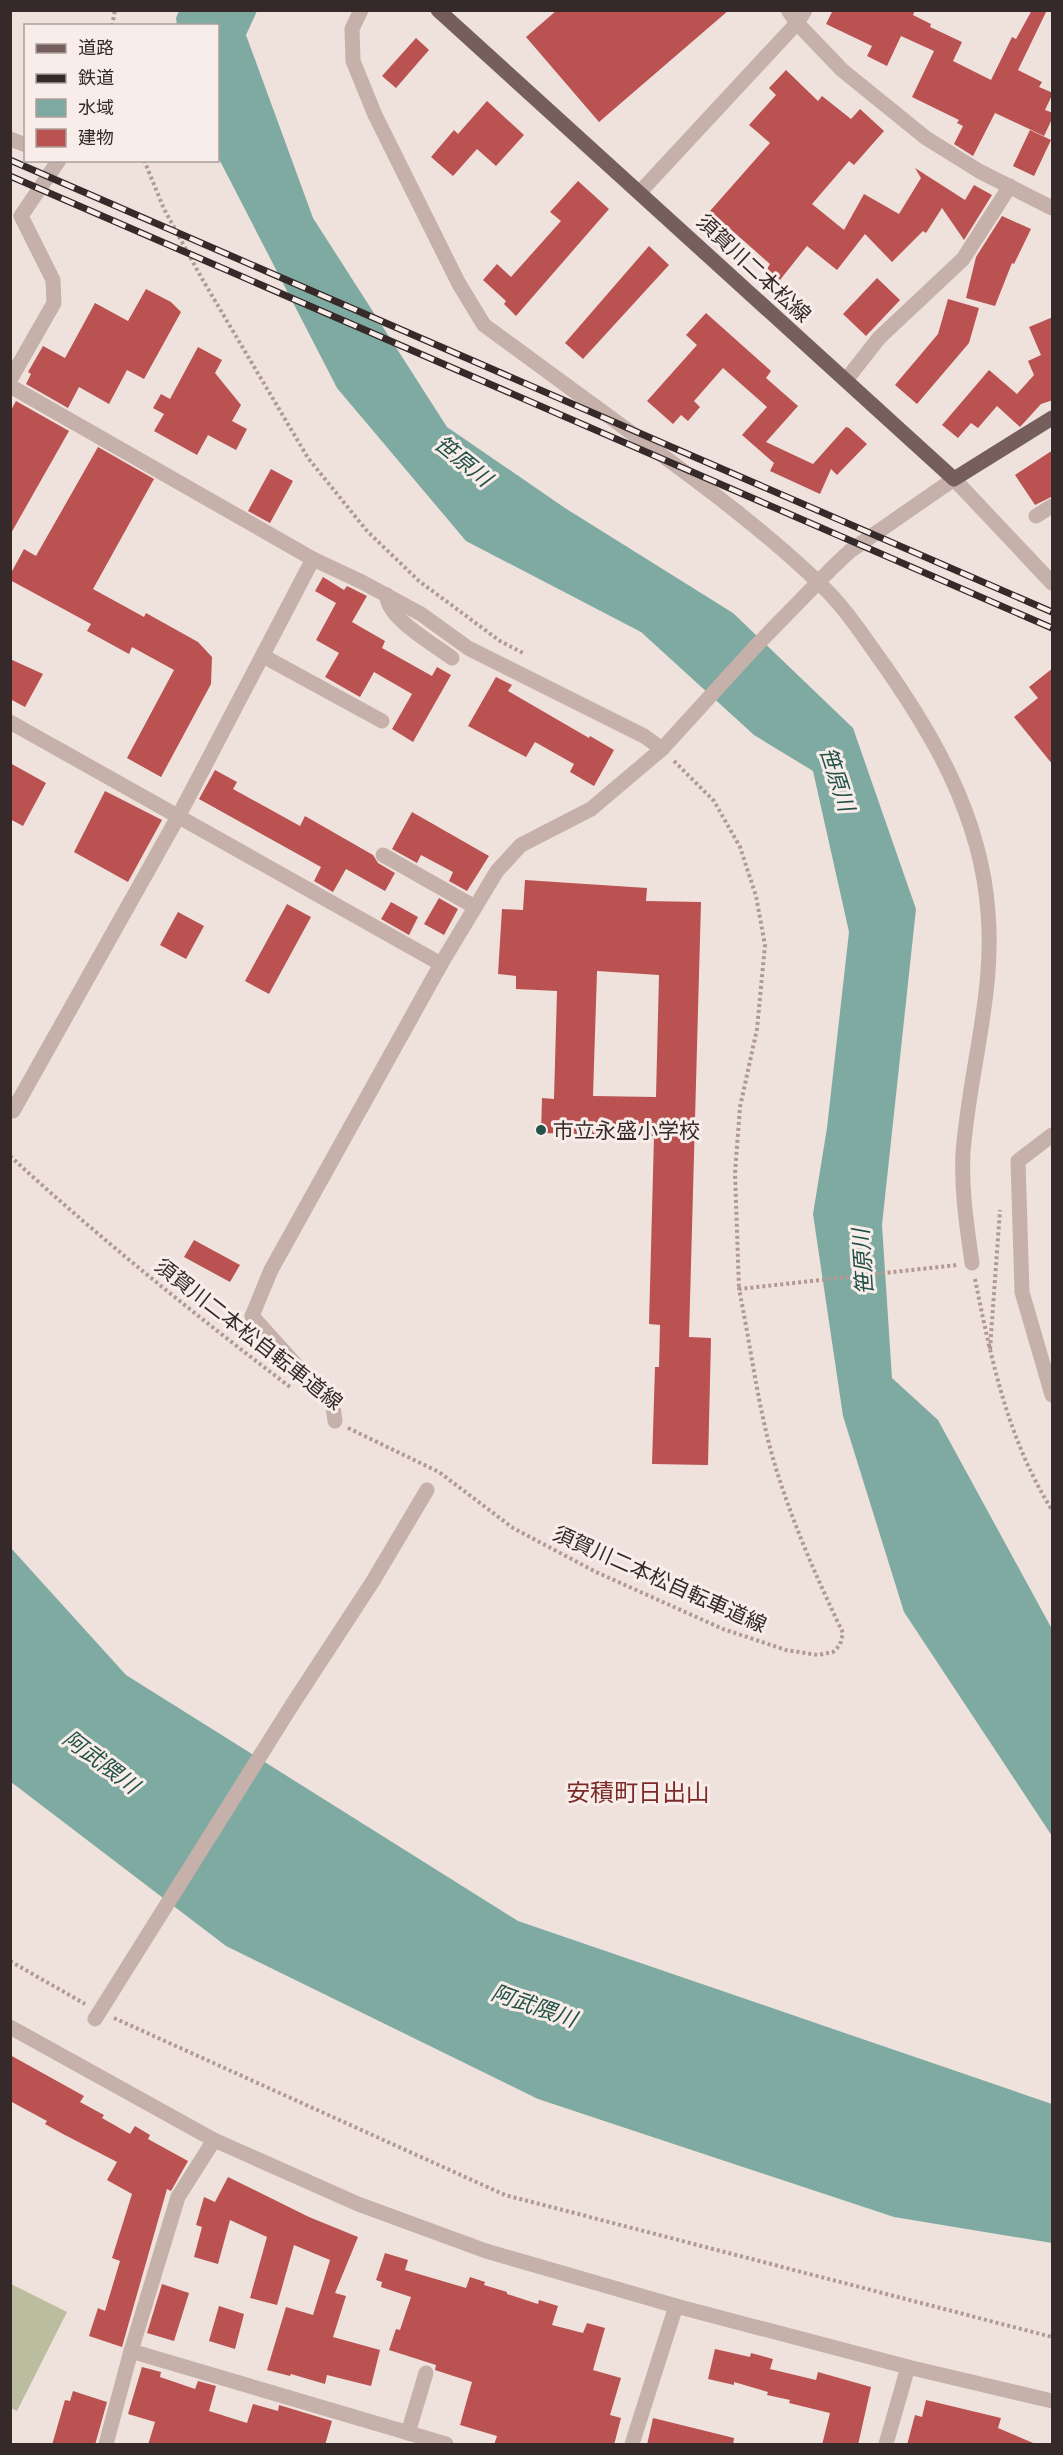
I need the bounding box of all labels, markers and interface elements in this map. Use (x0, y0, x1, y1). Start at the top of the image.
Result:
legend (24, 24, 219, 162)
text: 道路 (78, 37, 114, 59)
text: 鉄道 (78, 67, 114, 89)
text: 水域 (78, 97, 114, 119)
text: 建物 (78, 127, 114, 149)
street label: 須賀川二本松線 (692, 209, 816, 327)
water label: 笹原川 (429, 430, 499, 494)
water label: 笹原川 (814, 743, 861, 816)
place label: 市立永盛小学校 (553, 1118, 700, 1143)
marker: 市立永盛小学校 (534, 1123, 548, 1137)
water label: 笹原川 (847, 1226, 879, 1296)
street label: 須賀川二本松自転車道線 (150, 1253, 348, 1415)
street label: 須賀川二本松自転車道線 (549, 1521, 771, 1637)
water label: 阿武隈川 (58, 1725, 146, 1800)
district label: 安積町日出山 (566, 1778, 710, 1807)
water label: 阿武隈川 (488, 1979, 582, 2034)

